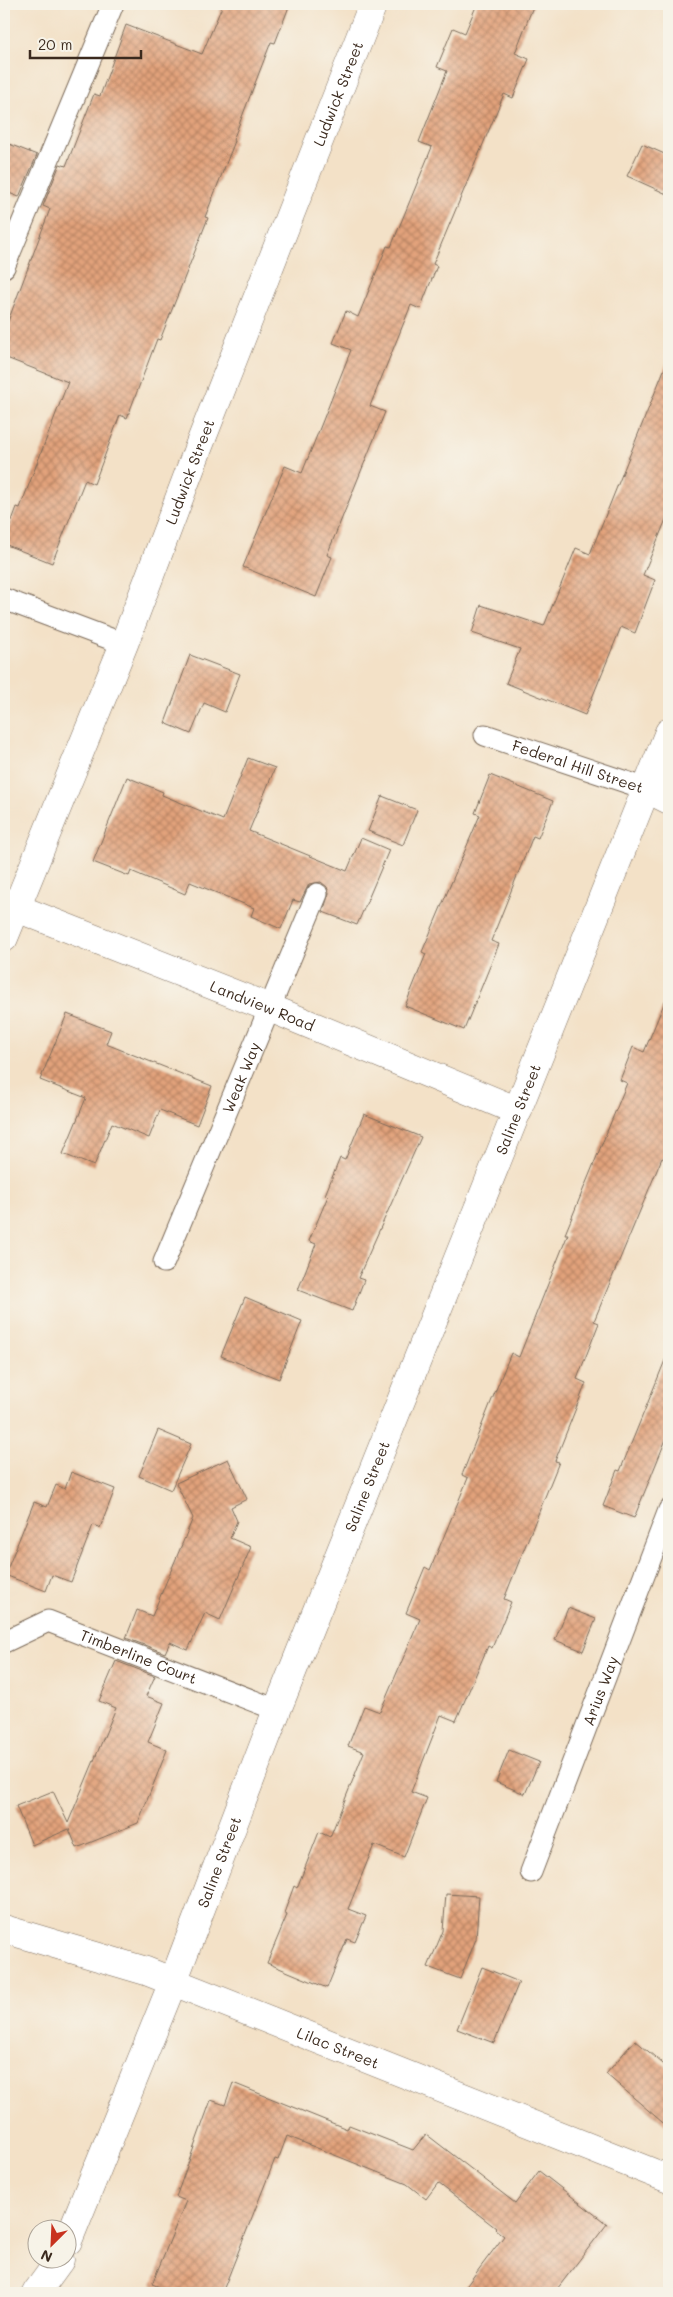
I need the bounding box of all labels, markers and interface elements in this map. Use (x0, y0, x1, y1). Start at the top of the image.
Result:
scale bar (30, 28, 141, 60)
text: 20 m (38, 34, 72, 54)
street label: Ludwick Street (308, 38, 367, 149)
street label: Ludwick Street (160, 416, 219, 527)
street label: Federal Hill Street (510, 735, 646, 797)
street label: Landview Road (207, 975, 318, 1035)
street label: Weak Way (217, 1039, 264, 1116)
street label: Saline Street (491, 1061, 545, 1158)
street label: Saline Street (340, 1438, 394, 1534)
street label: Timberline Court (77, 1624, 200, 1688)
street label: Arius Way (578, 1653, 623, 1728)
street label: Saline Street (192, 1813, 245, 1911)
street label: Lilac Street (294, 2022, 382, 2073)
north arrow (28, 2220, 78, 2270)
text: N (38, 2245, 55, 2267)

